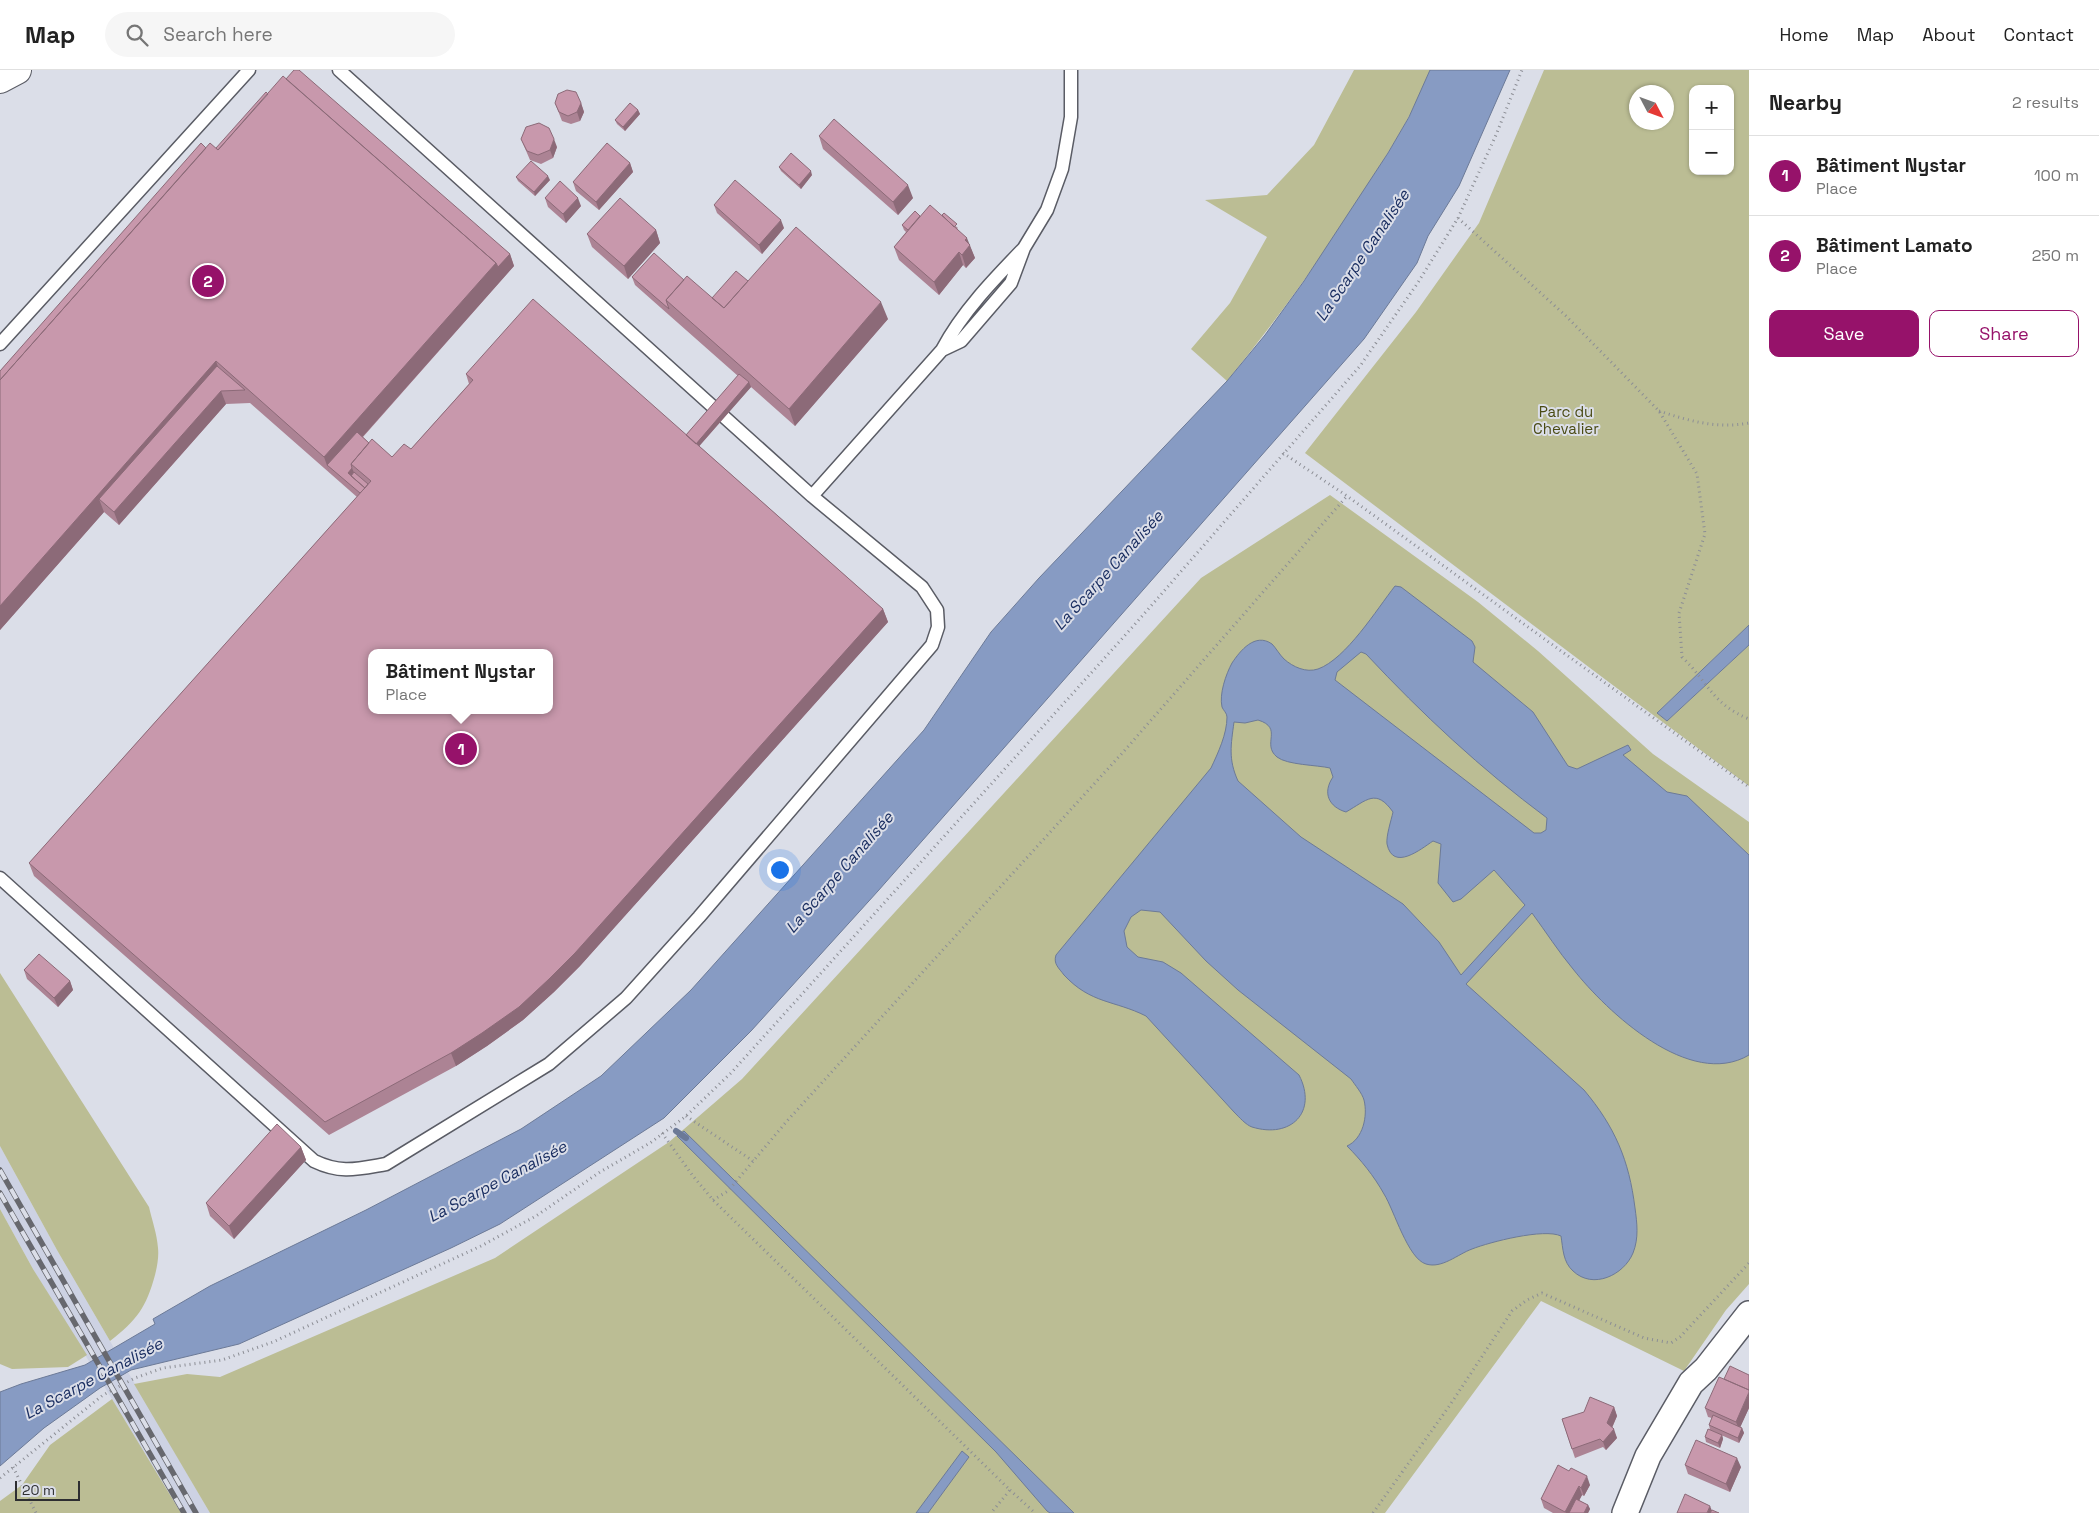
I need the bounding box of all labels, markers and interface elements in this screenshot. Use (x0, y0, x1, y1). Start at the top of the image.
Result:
search box (105, 12, 455, 57)
text: Map (25, 19, 75, 50)
icon: search (123, 21, 151, 49)
text: Search here (163, 22, 273, 47)
text: Home (1780, 23, 1829, 46)
text: Map (1857, 23, 1894, 46)
text: About (1922, 23, 1976, 46)
text: Contact (2004, 23, 2074, 46)
north arrow (1629, 85, 1674, 130)
map controls (1689, 85, 1734, 175)
button: + (1689, 85, 1734, 130)
text: Nearby (1769, 89, 1842, 116)
text: 2 results (2012, 92, 2079, 113)
button: − (1689, 130, 1734, 175)
text: Bâtiment Nystar (1816, 153, 1966, 178)
text: 1 (1781, 165, 1789, 186)
text: 100 m (2034, 165, 2079, 186)
text: Place (1816, 178, 1858, 199)
water label: La Scarpe Canalisée (1311, 185, 1415, 325)
text: Bâtiment Lamato (1816, 233, 1973, 258)
text: 2 (1780, 245, 1790, 266)
text: 250 m (2032, 245, 2079, 266)
text: Place (1816, 258, 1858, 279)
pin: 2 (192, 262, 224, 300)
button: Save (1769, 310, 1919, 357)
button: Share (1929, 310, 2079, 357)
park label: Parc du Chevalier (1533, 402, 1599, 438)
water label: La Scarpe Canalisée (1049, 506, 1168, 635)
popup (368, 649, 553, 714)
text: Bâtiment Nystar (385, 659, 536, 684)
text: Place (385, 684, 427, 705)
pin: 1 (445, 730, 477, 768)
water label: La Scarpe Canalisée (781, 807, 898, 937)
your location (767, 857, 793, 883)
water label: La Scarpe Canalisée (424, 1136, 571, 1227)
water label: La Scarpe Canalisée (20, 1333, 167, 1424)
scale bar (15, 1478, 80, 1501)
text: 20 m (22, 1481, 55, 1499)

